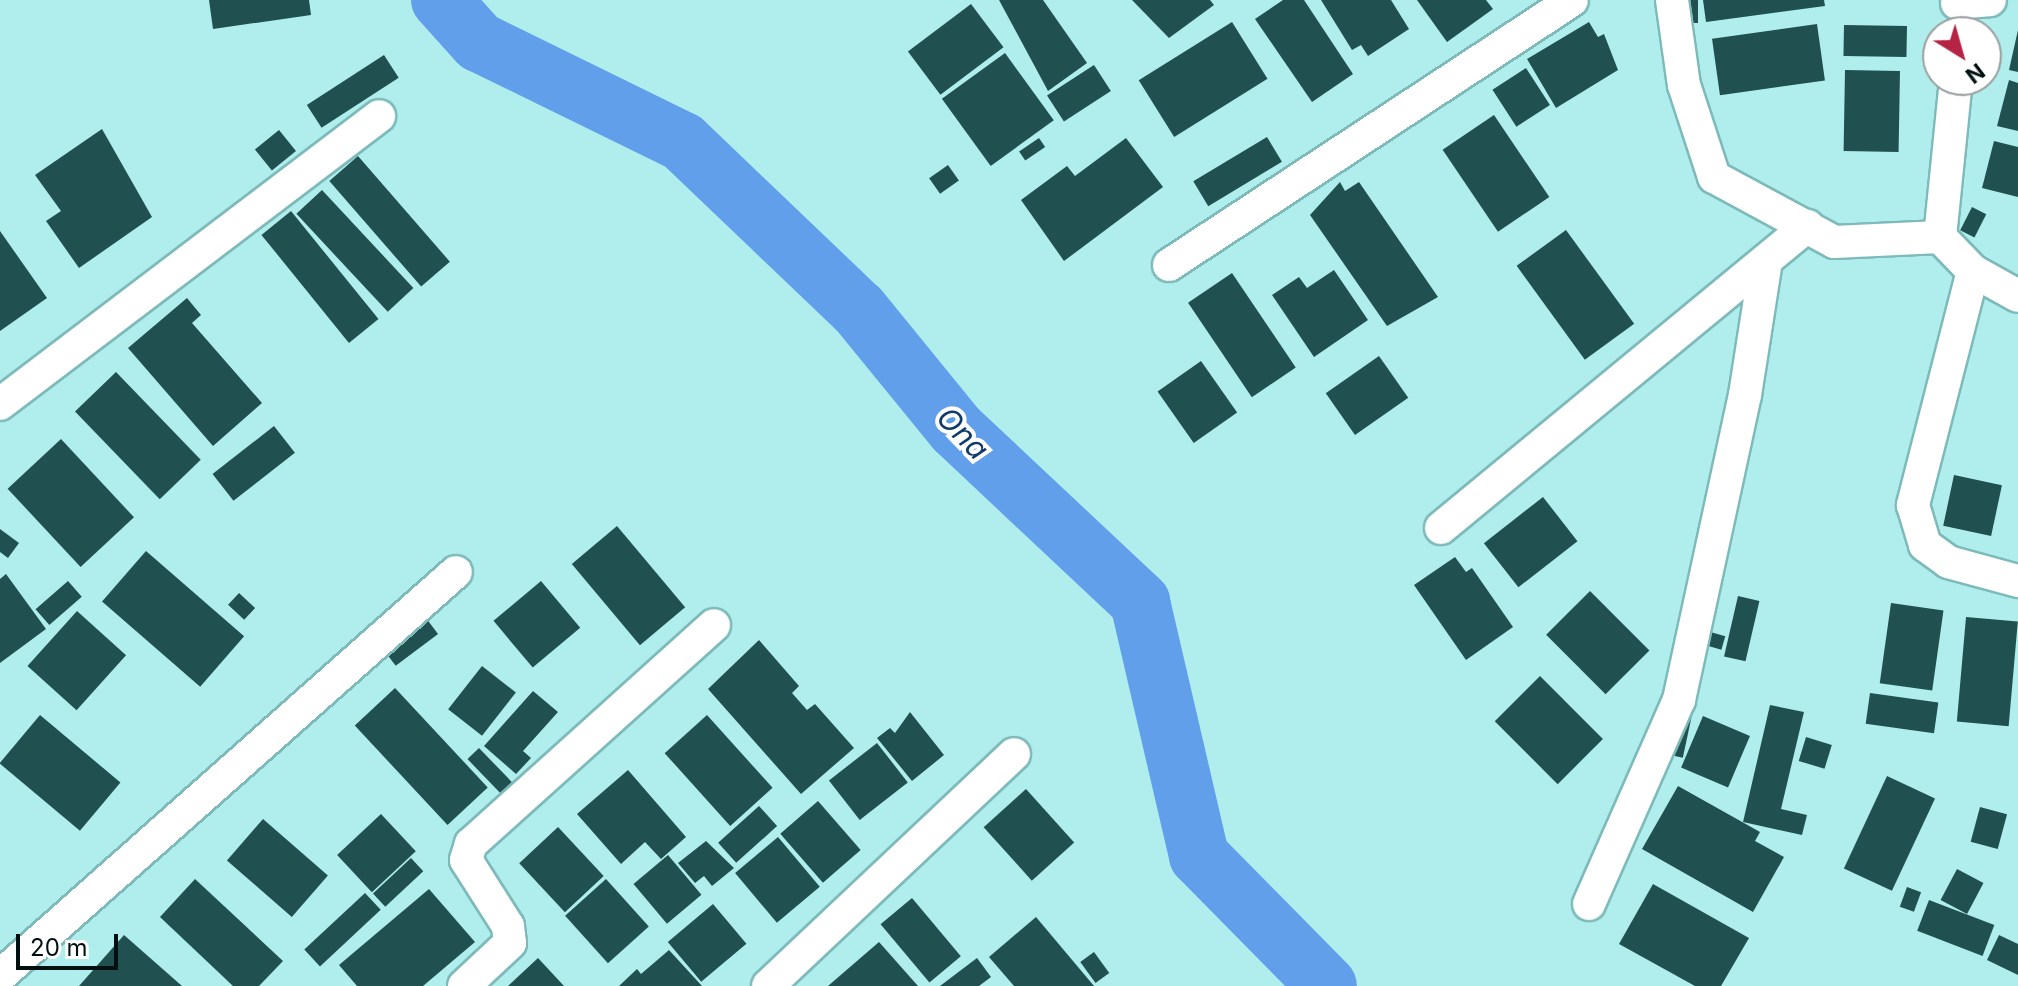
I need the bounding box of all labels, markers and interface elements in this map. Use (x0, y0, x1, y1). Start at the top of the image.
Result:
north arrow (1922, 16, 2002, 96)
text: N (1961, 58, 1990, 89)
water label: Ona (930, 399, 996, 467)
scale bar (20, 918, 122, 968)
text: 20 m (30, 933, 88, 962)

